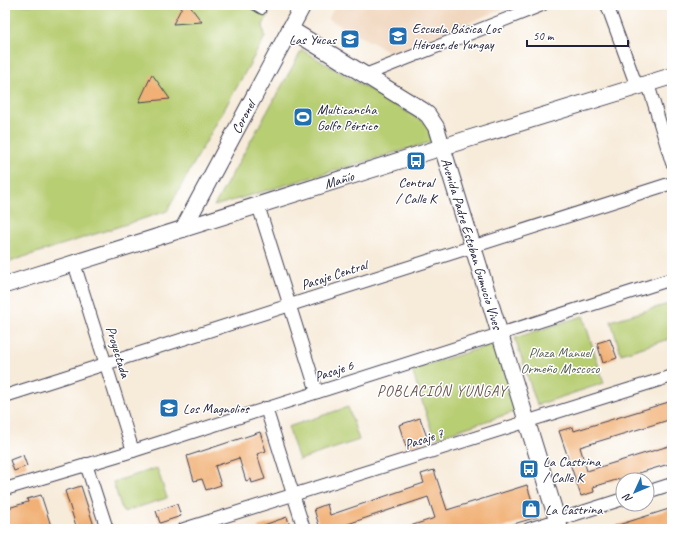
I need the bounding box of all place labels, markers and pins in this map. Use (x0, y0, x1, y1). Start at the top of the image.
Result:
place label: Escuela Básica Los Héroes de Yungay (412, 20, 502, 53)
school or university icon: Escuela Básica Los Héroes de Yungay (387, 25, 409, 47)
school or university icon: Las Yucas (339, 28, 361, 50)
place label: Las Yucas (289, 31, 337, 48)
place label: Multicancha Golfo Pérsico (317, 101, 379, 134)
sports icon: Multicancha Golfo Pérsico (292, 106, 314, 128)
bus stop icon: Central / Calle K (405, 150, 427, 172)
place label: Central / Calle K (396, 174, 439, 207)
school or university icon: Los Magnolios (158, 397, 180, 419)
place label: Los Magnolios (183, 400, 250, 417)
place label: La Castrina / Calle K (543, 453, 601, 486)
bus stop icon: La Castrina / Calle K (518, 458, 540, 480)
shop icon: La Castrina (520, 498, 542, 520)
place label: La Castrina (545, 501, 603, 518)

